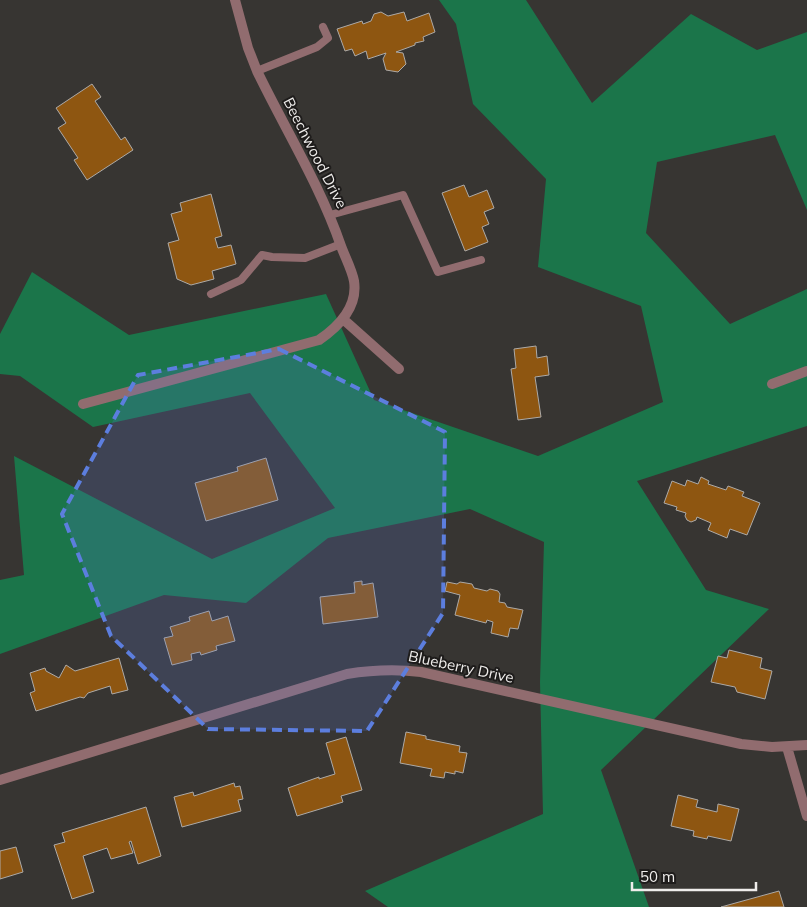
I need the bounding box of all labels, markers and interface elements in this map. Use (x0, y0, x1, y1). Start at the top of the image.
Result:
street label: Beechwood Drive (279, 94, 352, 211)
street label: Blueberry Drive (407, 646, 516, 687)
scale bar (632, 860, 756, 892)
text: 50 m (640, 867, 675, 886)

